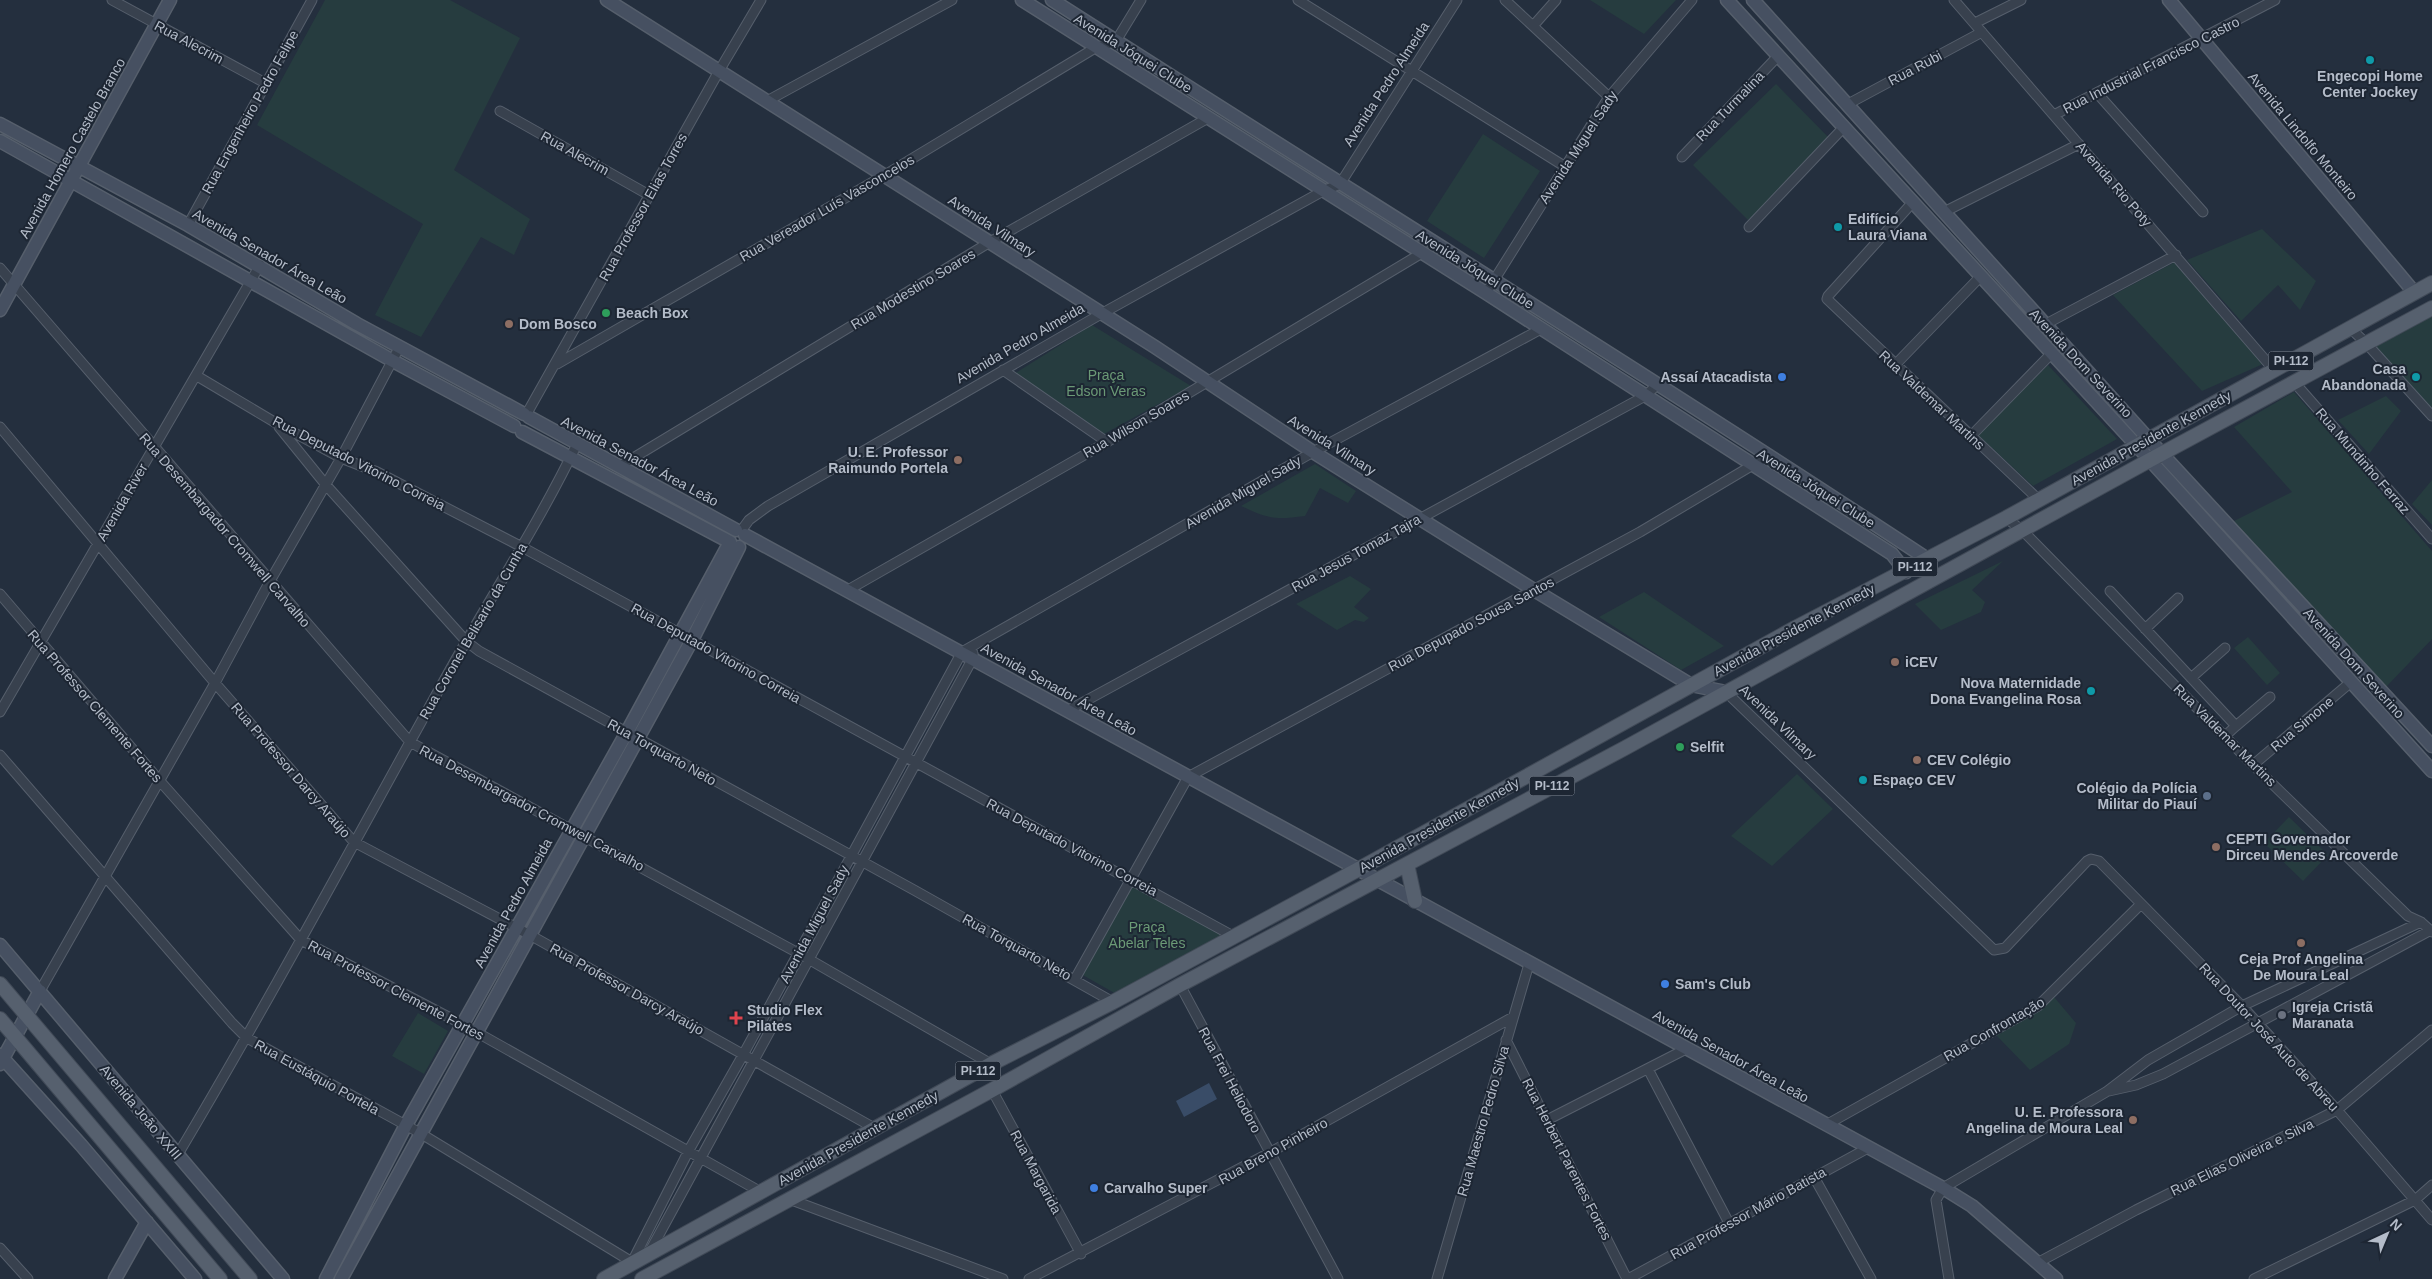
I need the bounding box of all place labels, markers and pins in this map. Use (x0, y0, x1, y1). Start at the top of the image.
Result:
marker: Engecopi Home Center Jockey (2364, 54, 2376, 66)
place label: Engecopi Home Center Jockey (2317, 68, 2423, 100)
place label: Edifício Laura Viana (1848, 211, 1927, 243)
marker: Edifício Laura Viana (1832, 221, 1844, 233)
place label: Beach Box (616, 305, 689, 321)
marker: Beach Box (600, 307, 612, 319)
place label: Dom Bosco (519, 316, 597, 332)
marker: Dom Bosco (503, 318, 515, 330)
place label: Casa Abandonada (2321, 361, 2406, 393)
place label: Assaí Atacadista (1660, 369, 1772, 385)
marker: Assaí Atacadista (1776, 371, 1788, 383)
marker: Casa Abandonada (2410, 371, 2422, 383)
place label: U. E. Professor Raimundo Portela (828, 444, 949, 476)
marker: U. E. Professor Raimundo Portela (952, 454, 964, 466)
place label: iCEV (1905, 654, 1938, 670)
marker: iCEV (1889, 656, 1901, 668)
place label: Nova Maternidade Dona Evangelina Rosa (1930, 675, 2081, 707)
marker: Nova Maternidade Dona Evangelina Rosa (2085, 685, 2097, 697)
place label: Selfit (1690, 739, 1725, 755)
marker: Selfit (1674, 741, 1686, 753)
place label: CEV Colégio (1927, 752, 2011, 768)
marker: CEV Colégio (1911, 754, 1923, 766)
place label: Espaço CEV (1873, 772, 1956, 788)
marker: Espaço CEV (1857, 774, 1869, 786)
place label: Colégio da Polícia Militar do Piauí (2076, 780, 2198, 812)
marker: Colégio da Polícia Militar do Piauí (2201, 790, 2213, 802)
place label: CEPTI Governador Dirceu Mendes Arcoverde (2226, 831, 2398, 863)
marker: CEPTI Governador Dirceu Mendes Arcoverde (2210, 841, 2222, 853)
marker: Ceja Prof Angelina De Moura Leal (2295, 937, 2307, 949)
place label: Ceja Prof Angelina De Moura Leal (2239, 951, 2363, 983)
place label: Sam's Club (1675, 976, 1751, 992)
marker: Sam's Club (1659, 978, 1671, 990)
place label: Igreja Cristã Maranata (2292, 999, 2373, 1031)
place label: Studio Flex Pilates (747, 1002, 823, 1034)
marker: Igreja Cristã Maranata (2276, 1009, 2288, 1021)
marker: Studio Flex Pilates (729, 1011, 743, 1025)
place label: U. E. Professora Angelina de Moura Leal (1966, 1104, 2123, 1136)
marker: U. E. Professora Angelina de Moura Leal (2127, 1114, 2139, 1126)
place label: Carvalho Super (1104, 1180, 1208, 1196)
marker: Carvalho Super (1088, 1182, 1100, 1194)

